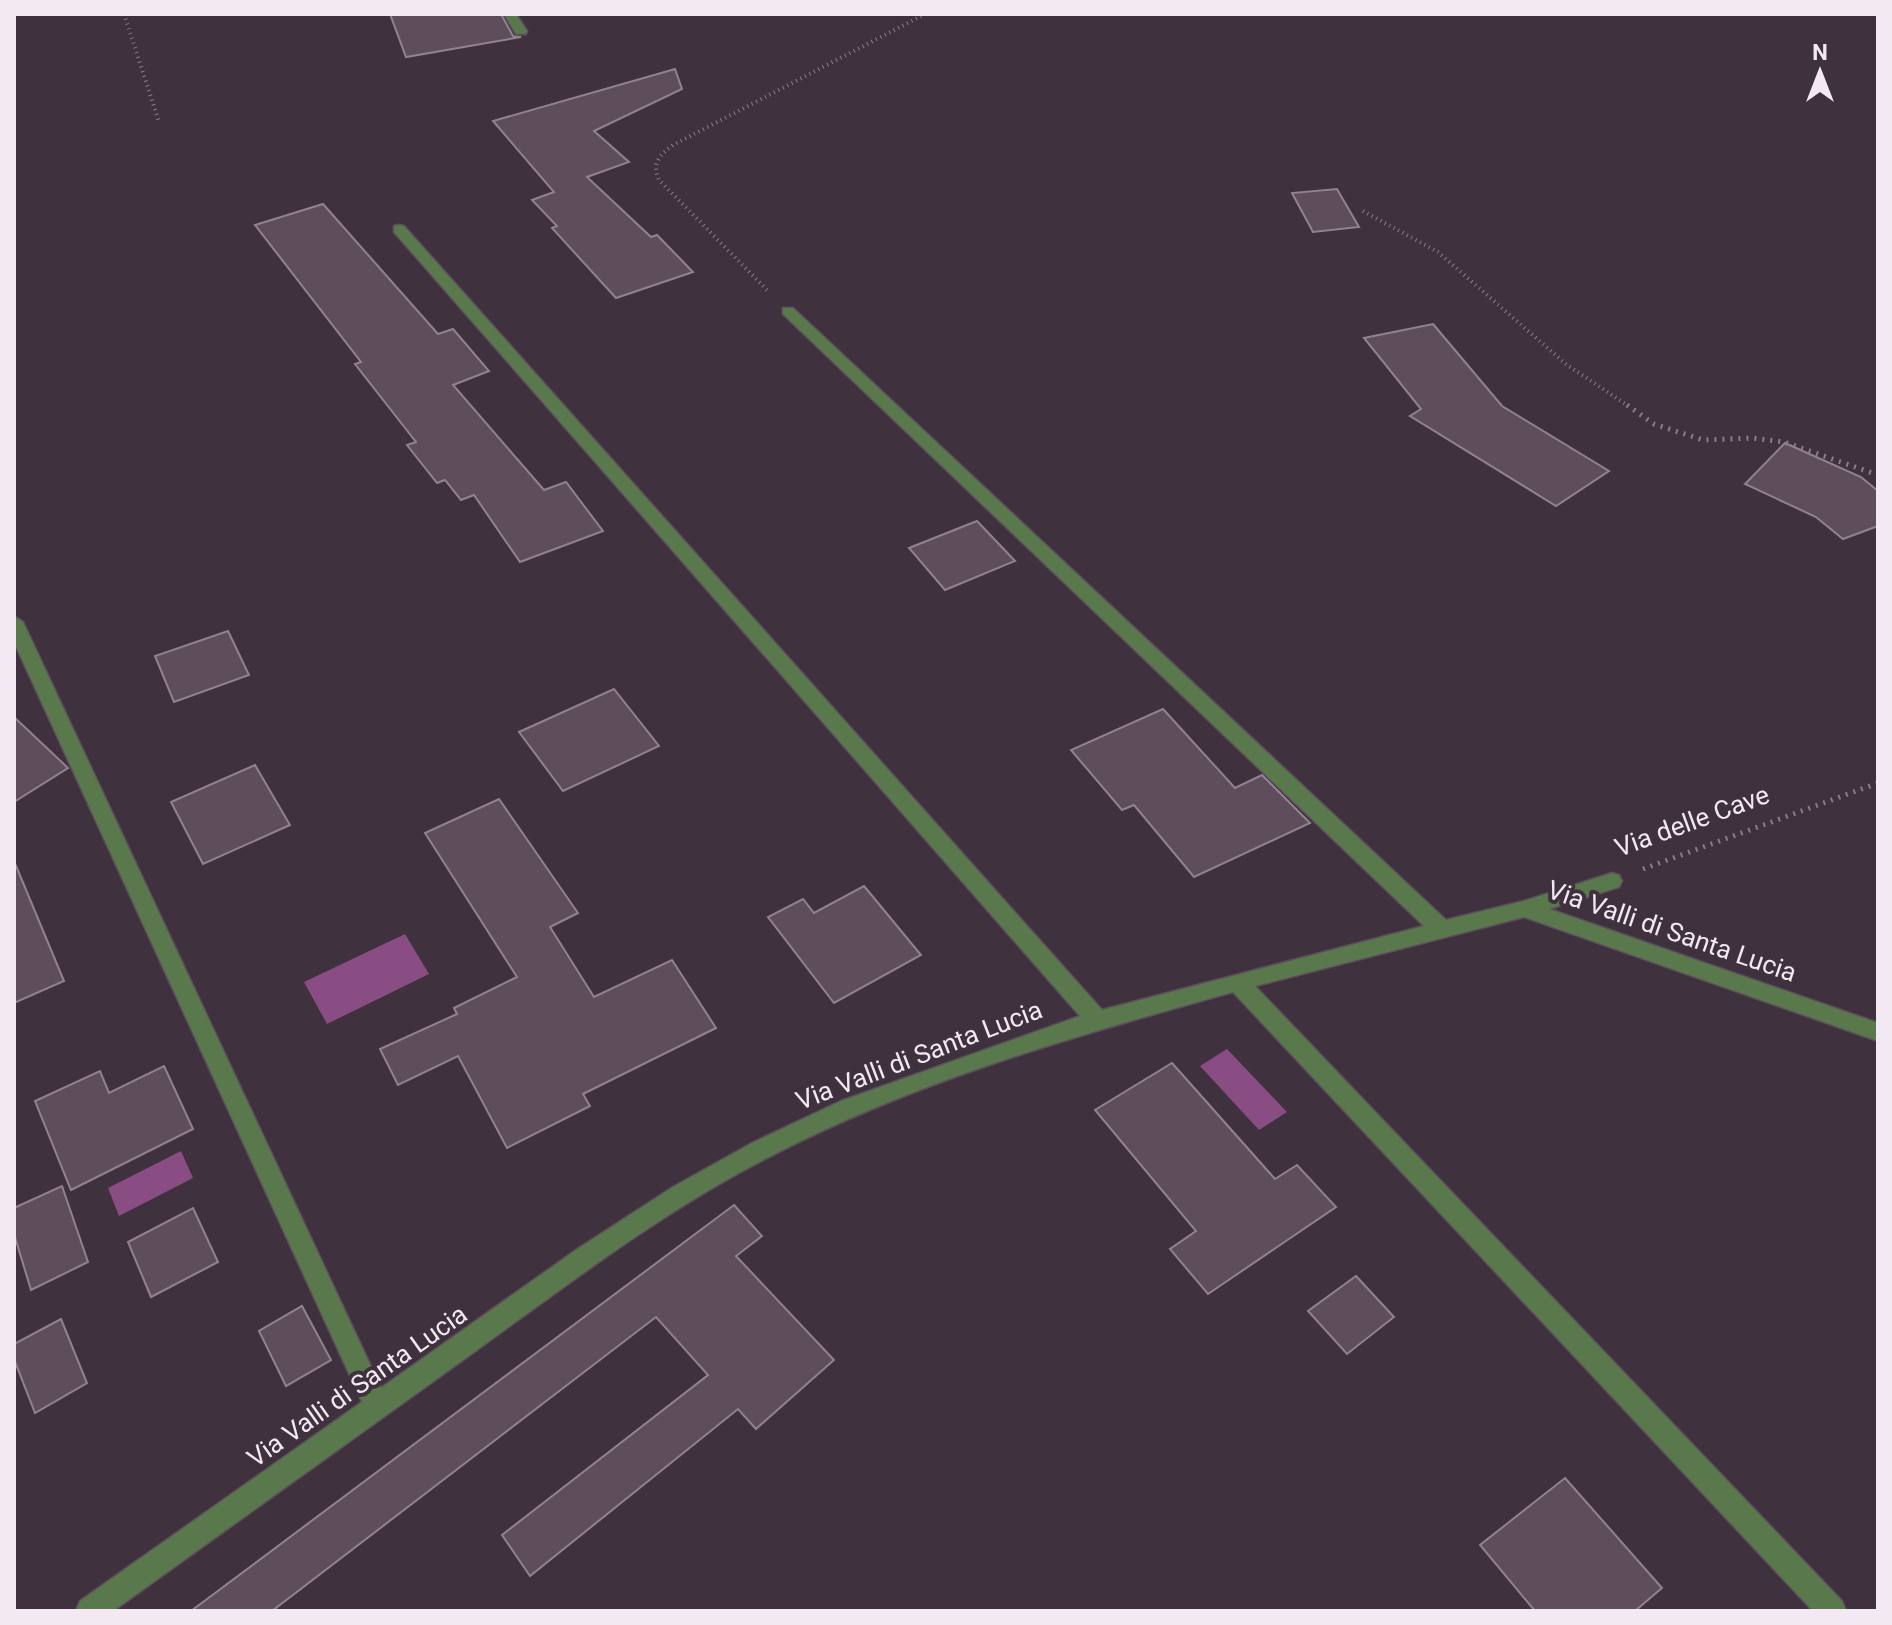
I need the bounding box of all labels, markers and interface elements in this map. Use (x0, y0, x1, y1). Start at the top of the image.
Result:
north arrow (1780, 32, 1860, 112)
text: N (1812, 40, 1828, 65)
street label: Via delle Cave (1611, 779, 1773, 863)
street label: Via Valli di Santa Lucia (1544, 874, 1800, 988)
street label: Via Valli di Santa Lucia (792, 994, 1046, 1116)
street label: Via Valli di Santa Lucia (241, 1299, 473, 1473)

